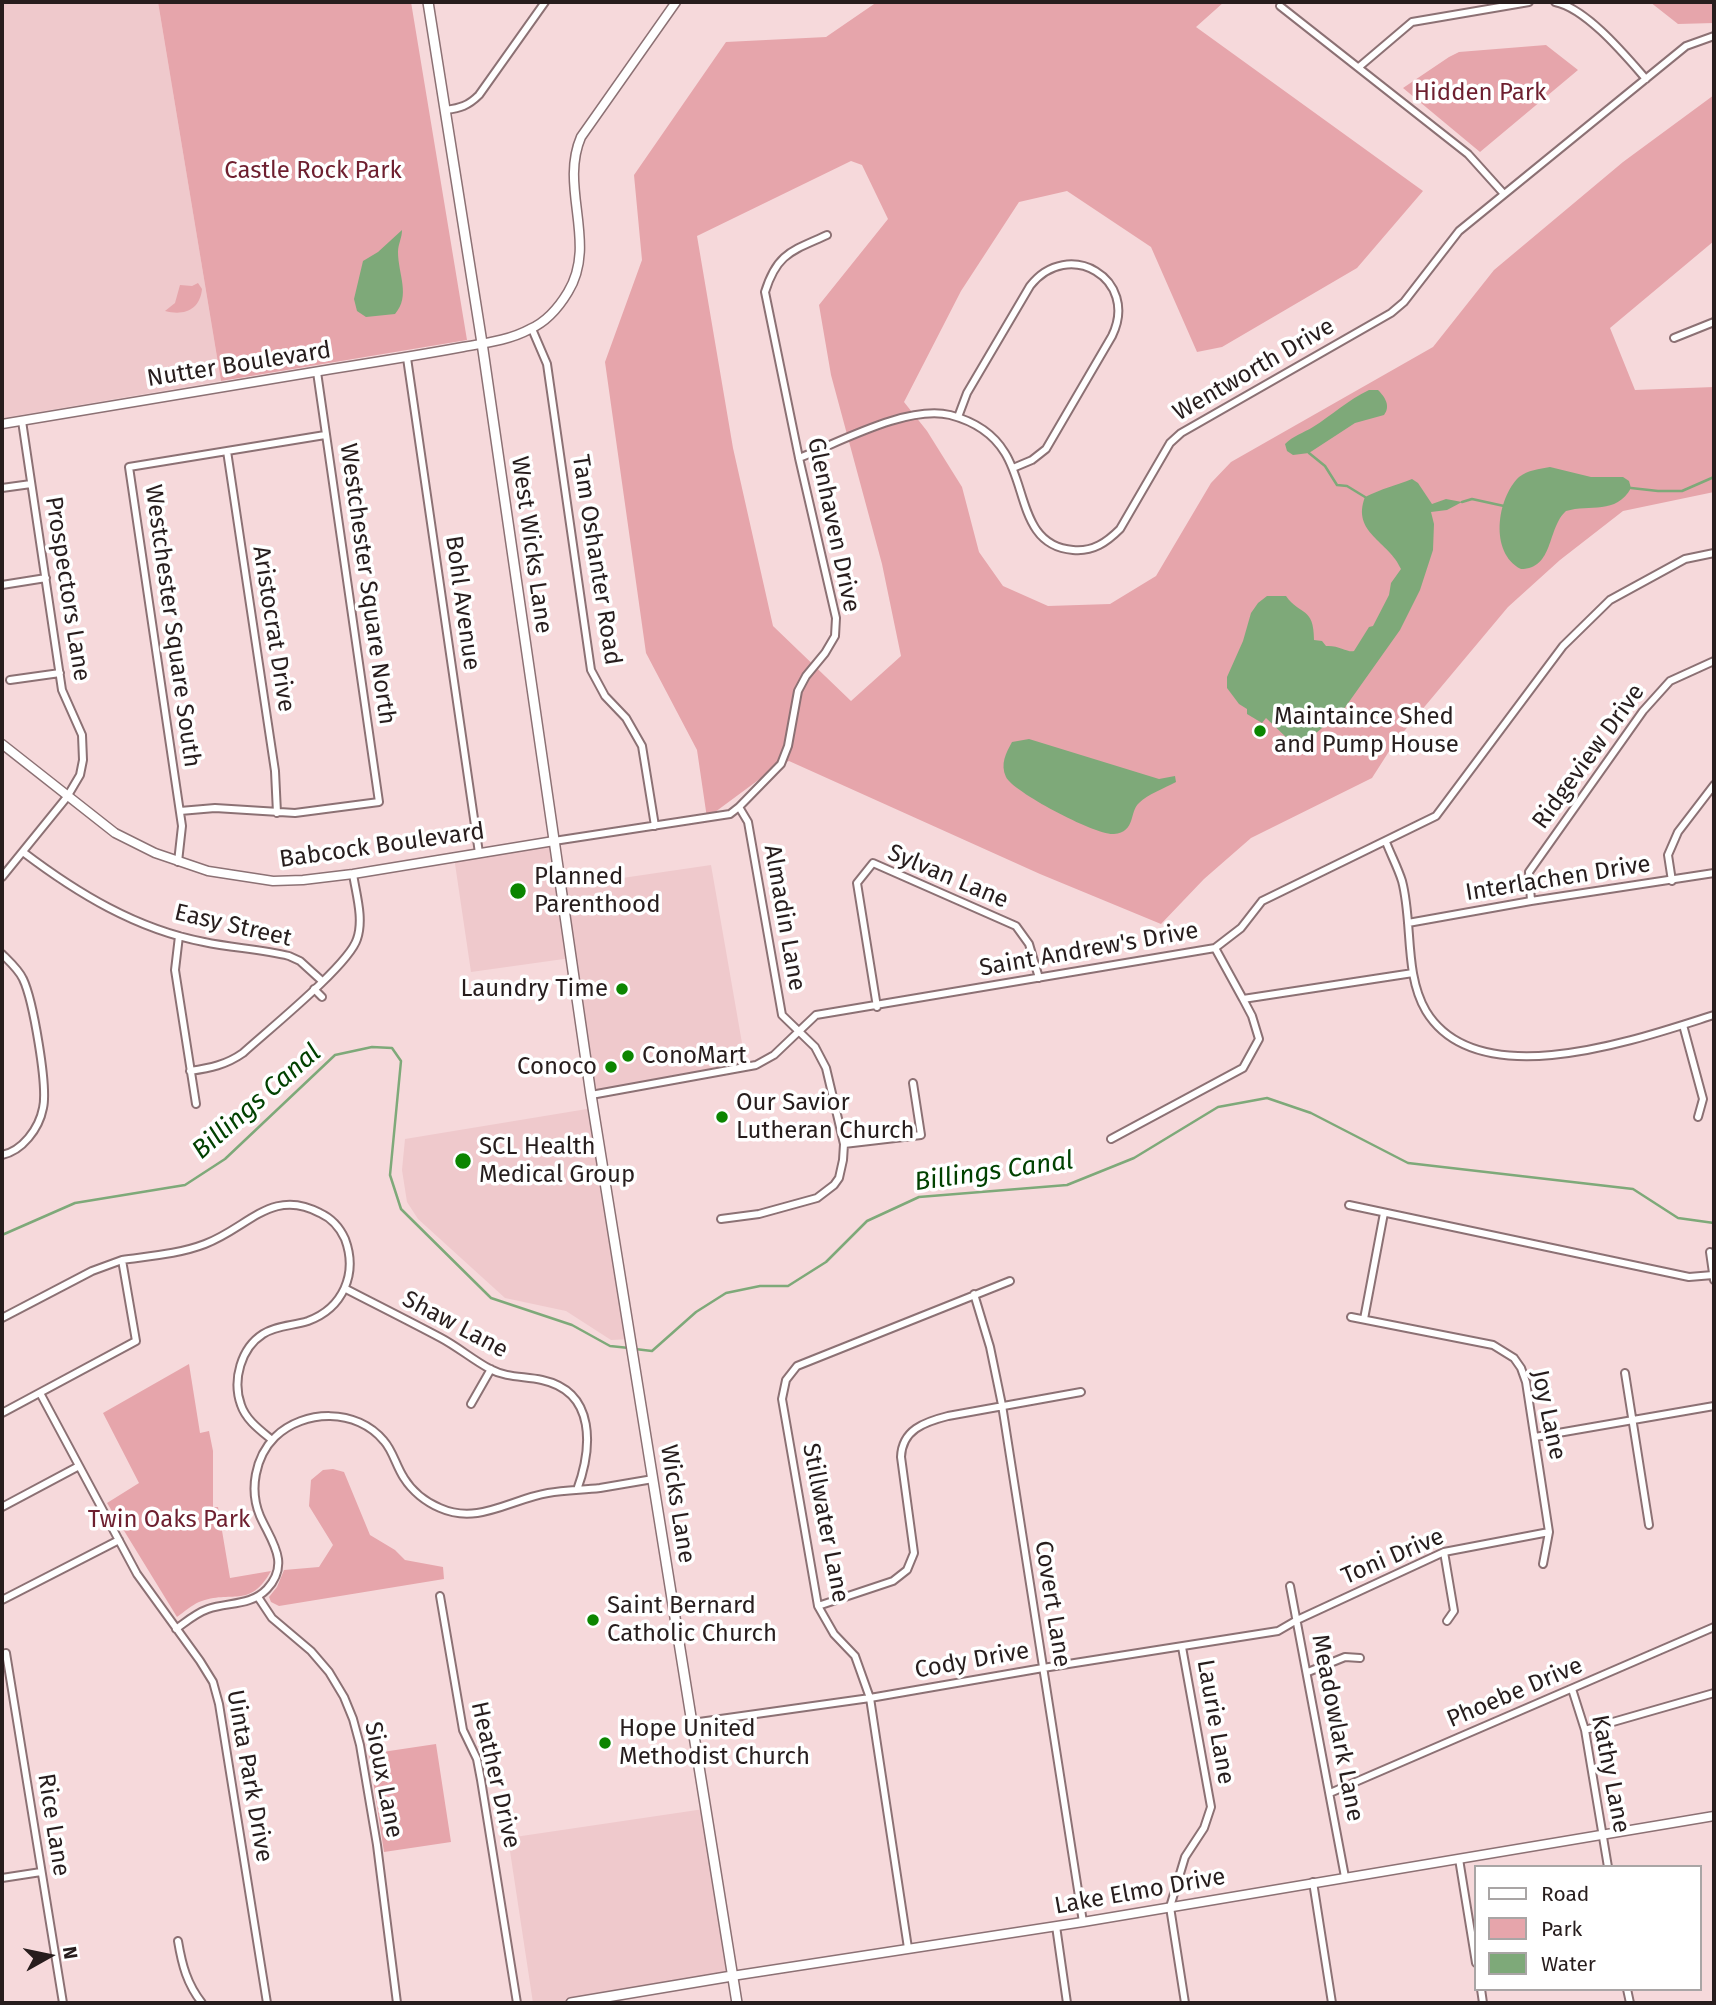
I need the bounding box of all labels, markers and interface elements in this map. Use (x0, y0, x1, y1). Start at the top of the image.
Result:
park label: Hidden Park (1414, 79, 1546, 107)
park label: Castle Rock Park (224, 157, 402, 185)
street label: Wentworth Drive (1168, 312, 1340, 428)
street label: Nutter Boulevard (145, 336, 333, 394)
street label: Glenhaven Drive (800, 435, 866, 615)
street label: Westchester Square North (333, 441, 401, 727)
street label: Tam Oshanter Road (565, 453, 627, 667)
street label: West Wicks Lane (504, 455, 558, 635)
street label: Westchester Square South (138, 483, 206, 769)
street label: Prospectors Lane (38, 495, 96, 683)
street label: Bohl Avenue (438, 534, 486, 672)
street label: Aristocrat Drive (246, 544, 300, 714)
street label: Ridgeview Drive (1527, 679, 1651, 835)
place label: Maintaince Shed and Pump House (1274, 703, 1459, 759)
marker: Maintaince Shed and Pump House (1252, 723, 1268, 739)
street label: Babcock Boulevard (278, 817, 486, 875)
street label: Sylvan Lane (883, 839, 1013, 915)
street label: Almadin Lane (757, 843, 811, 993)
street label: Interlachen Drive (1463, 850, 1653, 908)
place label: Planned Parenthood (534, 863, 660, 919)
marker: Planned Parenthood (508, 881, 528, 901)
street label: Easy Street (172, 899, 294, 953)
street label: Saint Andrew's Drive (977, 917, 1201, 983)
place label: Laundry Time (461, 975, 608, 1003)
marker: Laundry Time (614, 981, 630, 997)
water label: Billings Canal (186, 1038, 328, 1166)
place label: ConoMart (642, 1042, 747, 1070)
marker: ConoMart (620, 1048, 636, 1064)
place label: Conoco (517, 1053, 597, 1081)
marker: Conoco (603, 1059, 619, 1075)
place label: Our Savior Lutheran Church (736, 1089, 915, 1145)
marker: Our Savior Lutheran Church (714, 1109, 730, 1125)
place label: SCL Health Medical Group (479, 1133, 635, 1189)
water label: Billings Canal (913, 1145, 1075, 1199)
marker: SCL Health Medical Group (453, 1151, 473, 1171)
street label: Shaw Lane (397, 1285, 513, 1365)
street label: Joy Lane (1524, 1367, 1572, 1463)
street label: Stillwater Lane (795, 1441, 855, 1605)
street label: Wicks Lane (653, 1443, 701, 1565)
park label: Twin Oaks Park (88, 1506, 250, 1534)
street label: Toni Drive (1337, 1523, 1449, 1591)
street label: Covert Lane (1028, 1539, 1076, 1669)
place label: Saint Bernard Catholic Church (607, 1592, 777, 1648)
marker: Saint Bernard Catholic Church (585, 1612, 601, 1628)
street label: Meadowlark Lane (1305, 1632, 1369, 1824)
street label: Cody Drive (912, 1637, 1032, 1685)
street label: Phoebe Drive (1443, 1651, 1587, 1735)
street label: Laurie Lane (1190, 1657, 1240, 1787)
street label: Uinta Park Drive (220, 1688, 278, 1864)
street label: Heather Drive (464, 1699, 526, 1851)
street label: Kathy Lane (1584, 1713, 1636, 1835)
place label: Hope United Methodist Church (619, 1715, 810, 1771)
street label: Sioux Lane (358, 1719, 408, 1841)
marker: Hope United Methodist Church (597, 1735, 613, 1751)
street label: Rice Lane (31, 1772, 75, 1878)
street label: Lake Elmo Drive (1052, 1863, 1228, 1921)
legend (1474, 1865, 1702, 1991)
text: Road (1541, 1881, 1589, 1907)
text: Park (1541, 1916, 1582, 1942)
north arrow (14, 1921, 84, 1991)
text: N (58, 1945, 83, 1961)
text: Water (1541, 1951, 1596, 1977)

